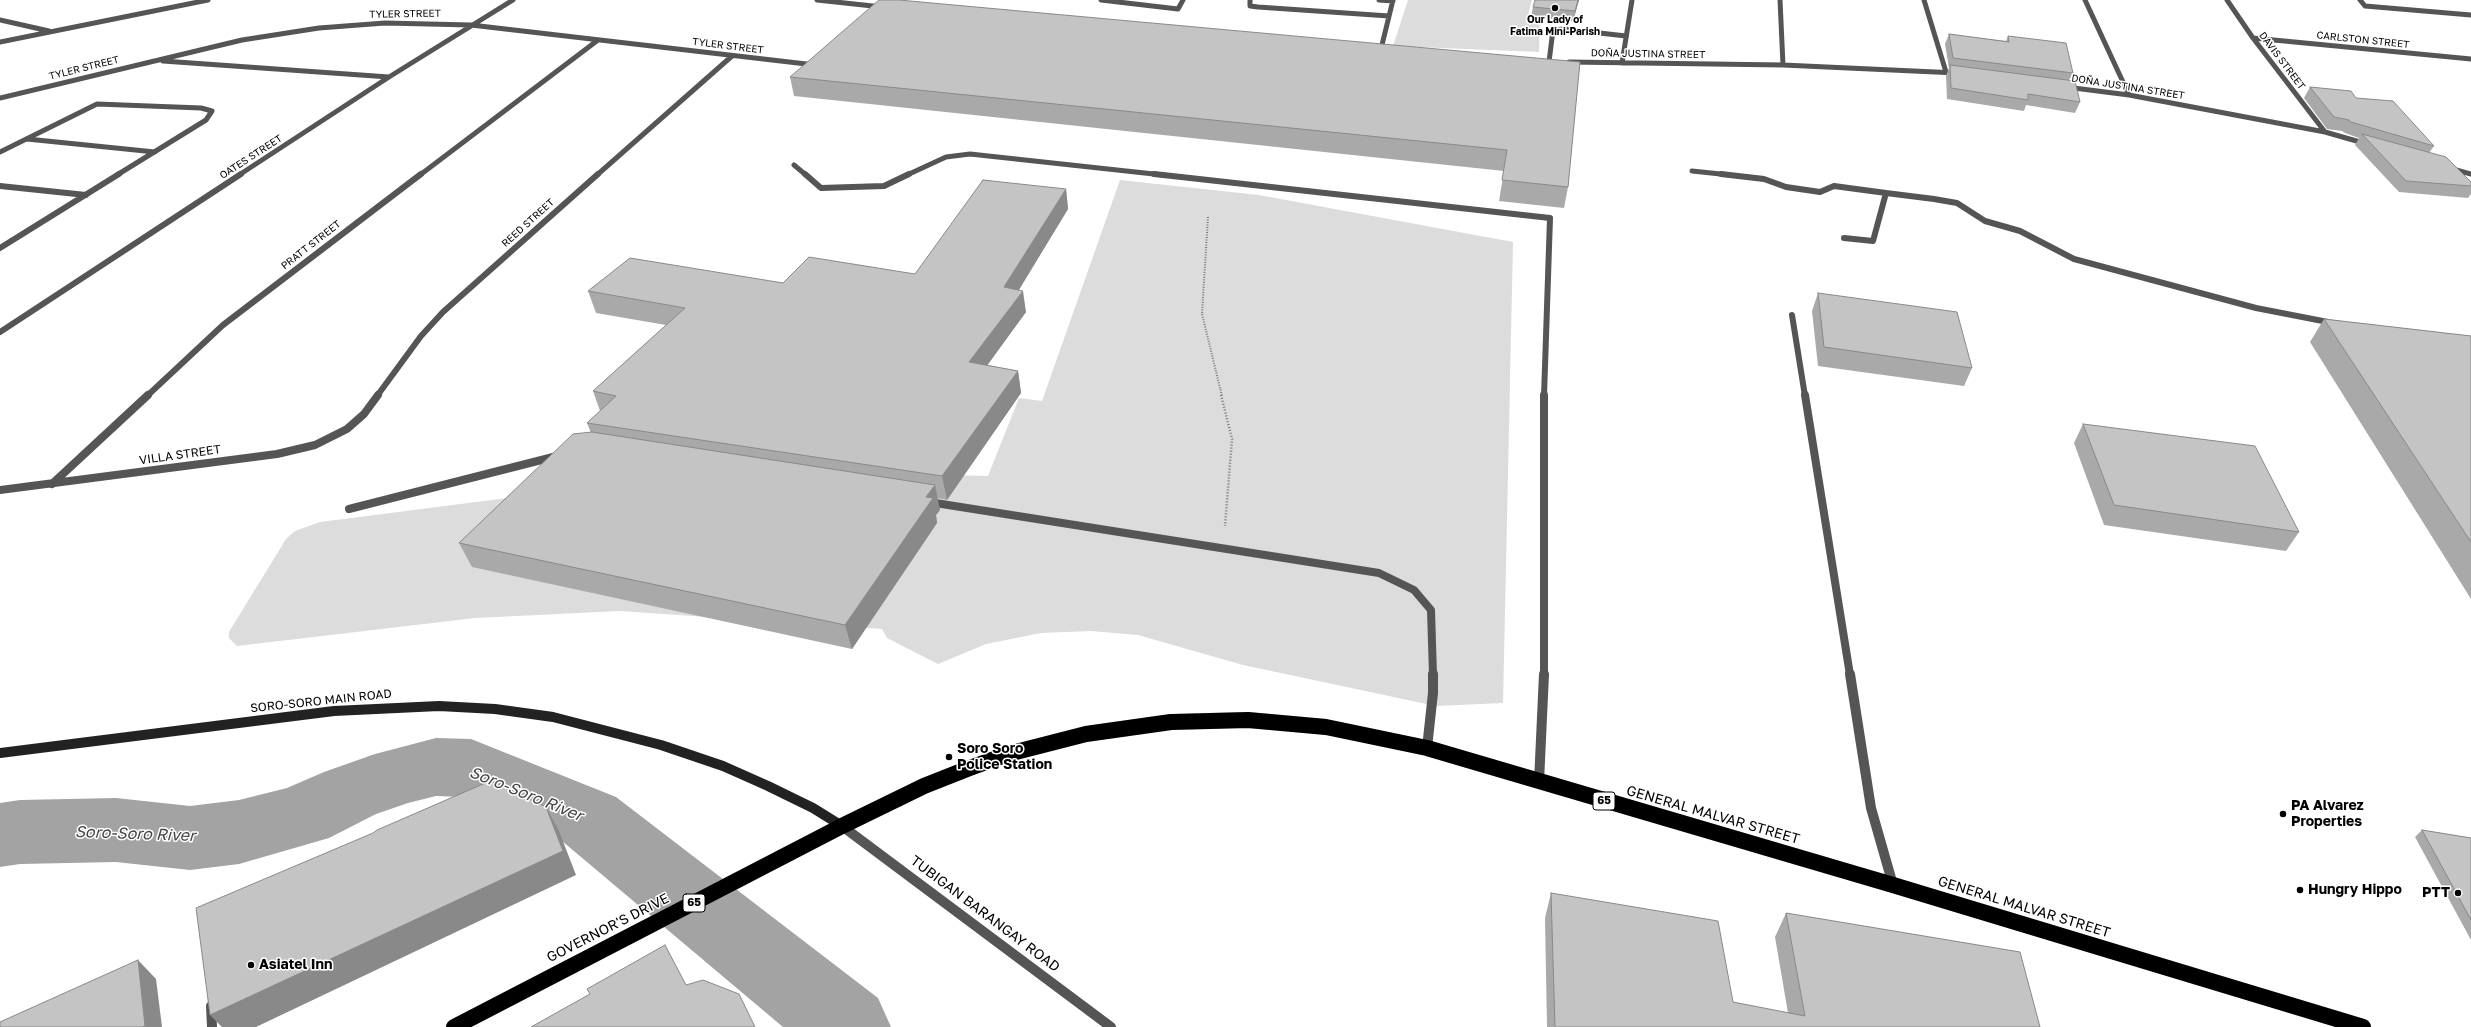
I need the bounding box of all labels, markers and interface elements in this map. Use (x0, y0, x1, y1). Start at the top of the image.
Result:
marker: Our Lady of Fatima Mini-Parish (1550, 3, 1560, 13)
street label: TYLER STREET (369, 7, 441, 21)
place label: Our Lady of Fatima Mini-Parish (1510, 14, 1600, 38)
street label: CARLSTON STREET (2316, 29, 2410, 51)
street label: DAVIS STREET (2256, 30, 2308, 92)
street label: TYLER STREET (692, 36, 764, 56)
street label: DOÑA JUSTINA STREET (1591, 47, 1705, 61)
street label: TYLER STREET (48, 53, 120, 83)
street label: DOÑA JUSTINA STREET (2071, 72, 2185, 102)
street label: OATES STREET (217, 132, 285, 182)
street label: REED STREET (499, 196, 557, 250)
street label: PRATT STREET (279, 218, 343, 272)
street label: VILLA STREET (138, 442, 222, 468)
street label: SORO-SORO MAIN ROAD (250, 686, 392, 716)
place label: Soro Soro Police Station (957, 741, 1052, 774)
marker: Soro Soro Police Station (944, 752, 954, 762)
water label: Soro-Soro River (467, 763, 585, 825)
street label: GENERAL MALVAR STREET (1624, 782, 1802, 848)
road number: 65 (1593, 792, 1615, 810)
place label: PA Alvarez Properties (2291, 798, 2364, 830)
marker: PA Alvarez Properties (2278, 809, 2288, 819)
water label: Soro-Soro River (74, 822, 196, 846)
street label: TUBIGAN BARANGAY ROAD (907, 852, 1063, 976)
street label: GENERAL MALVAR STREET (1936, 873, 2112, 941)
place label: Hungry Hippo (2308, 882, 2402, 898)
marker: Hungry Hippo (2295, 885, 2305, 895)
place label: PTT (2422, 885, 2450, 901)
marker: PTT (2453, 888, 2463, 898)
street label: GOVERNOR'S DRIVE (544, 890, 672, 966)
road number: 65 (683, 894, 705, 912)
place label: Asiatel Inn (259, 957, 332, 973)
marker: Asiatel Inn (246, 960, 256, 970)

